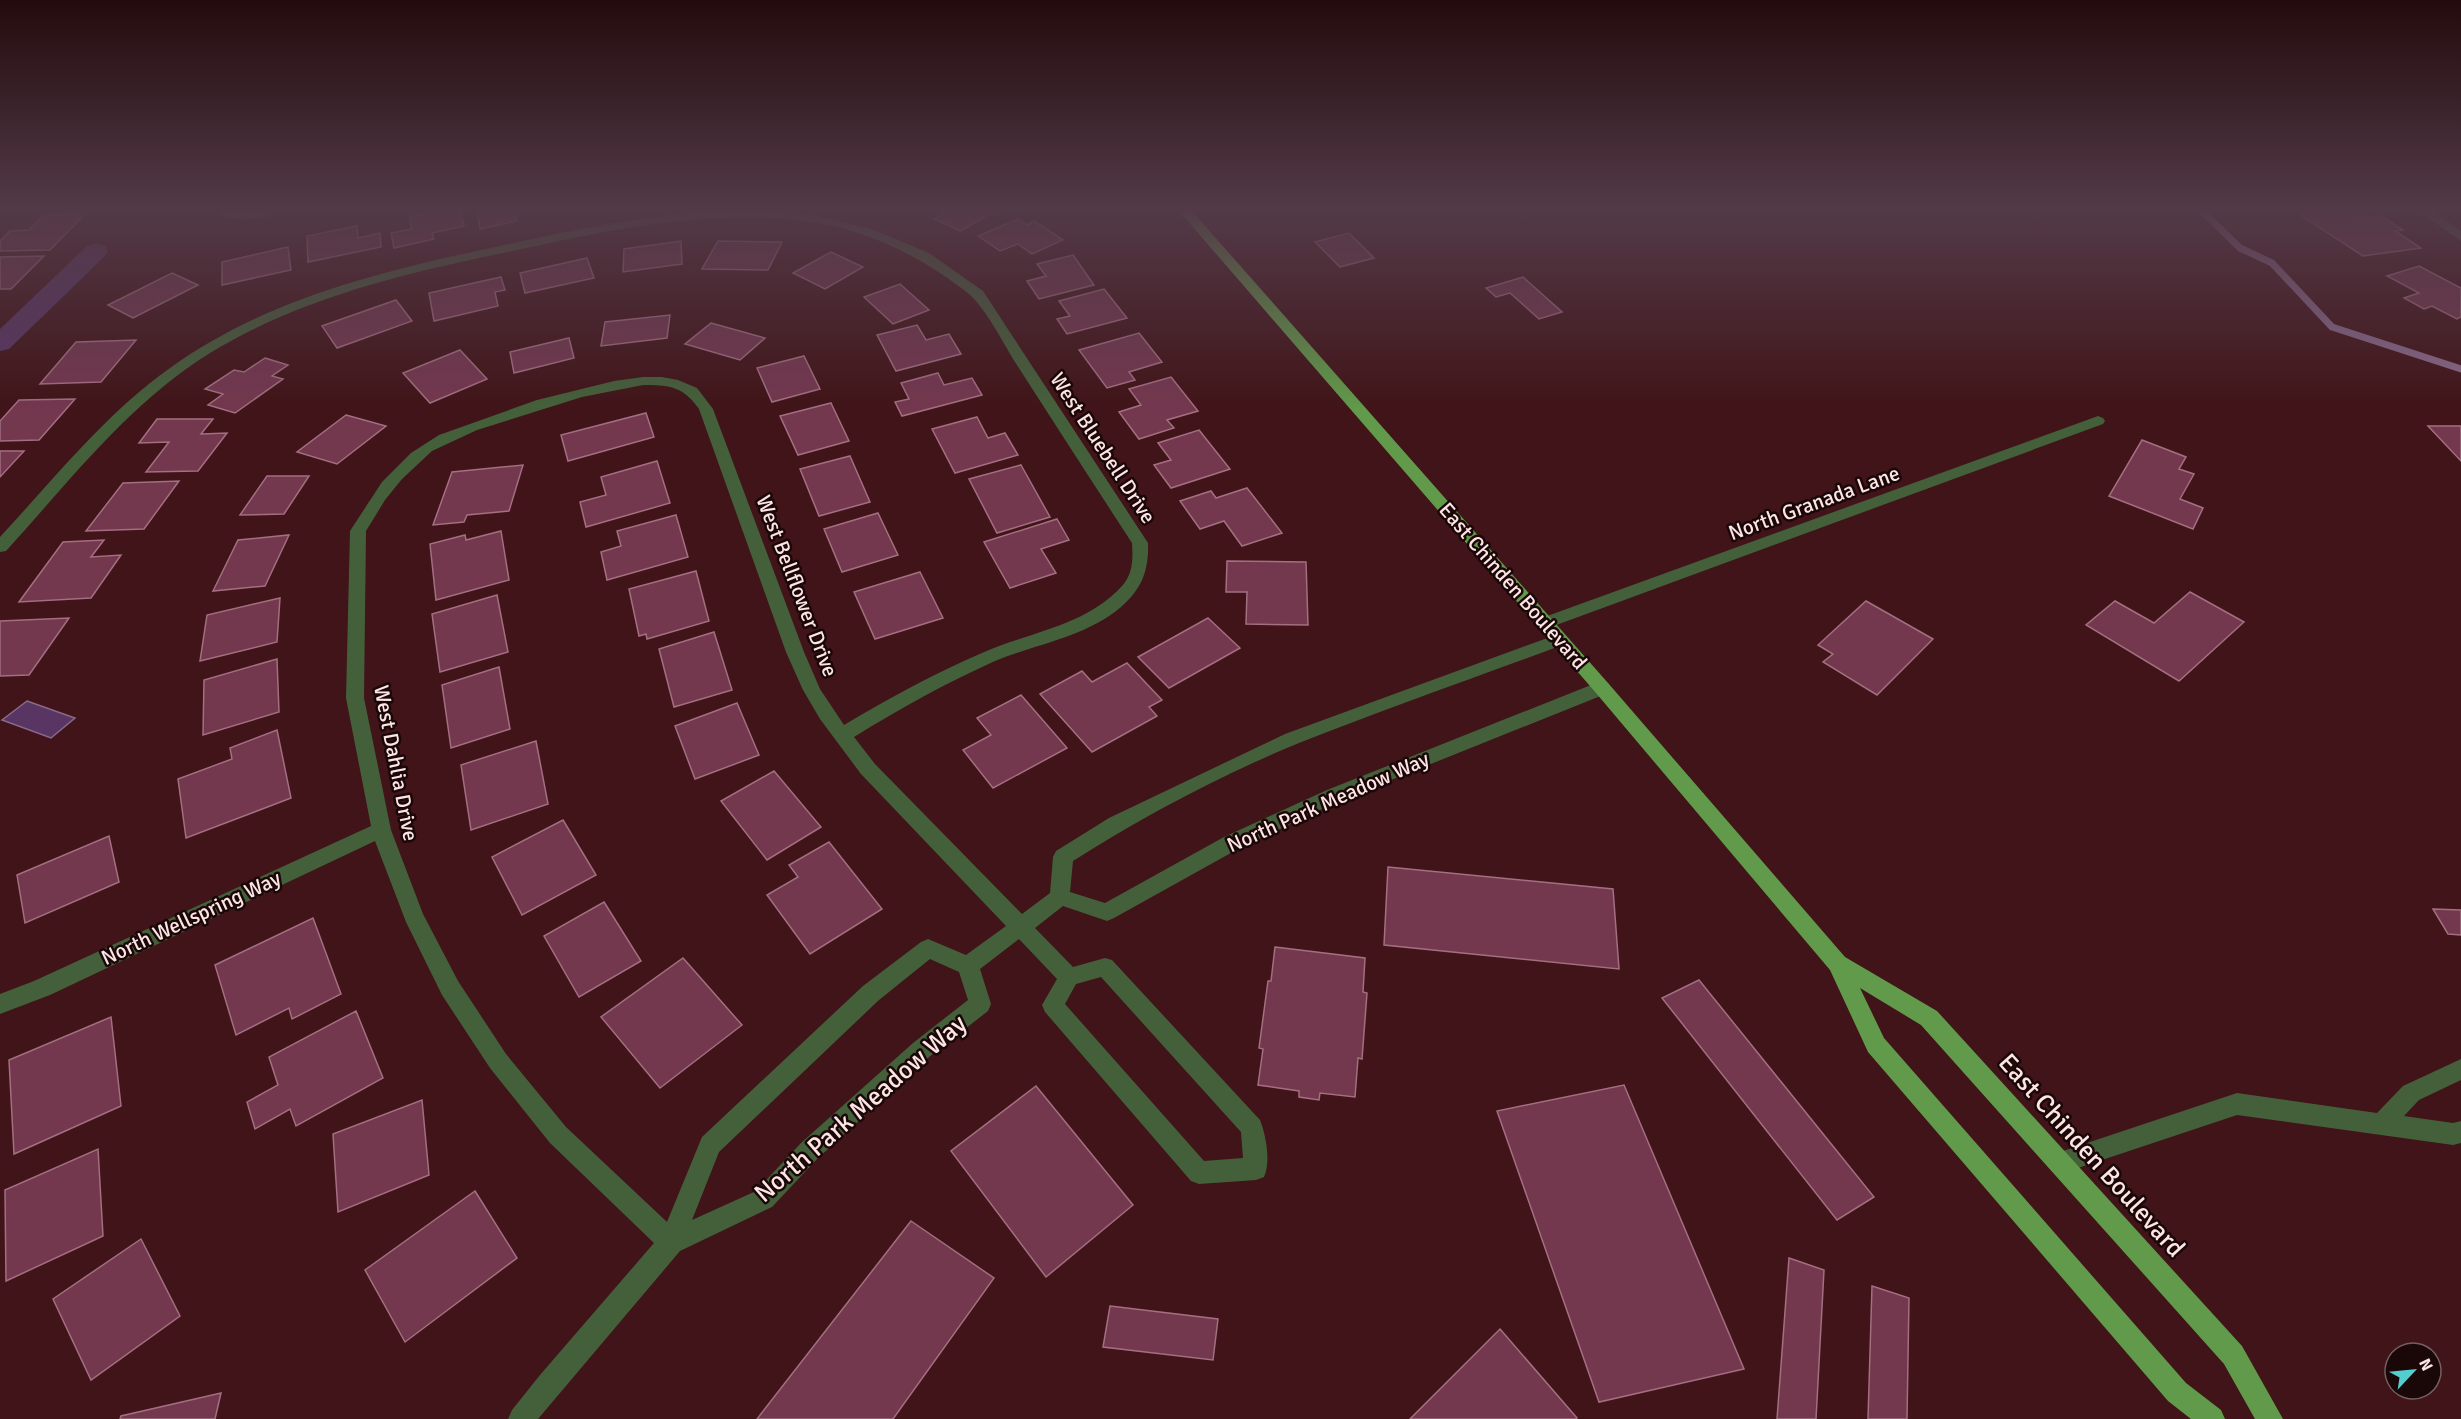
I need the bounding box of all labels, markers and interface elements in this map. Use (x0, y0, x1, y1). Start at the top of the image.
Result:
street label: West Bluebell Drive (1045, 368, 1161, 528)
street label: North Granada Lane (1725, 460, 1903, 546)
street label: West Bellflower Drive (750, 492, 844, 680)
street label: East Chinden Boulevard (1433, 497, 1593, 675)
street label: West Dahlia Drive (368, 683, 424, 843)
street label: North Park Meadow Way (1223, 746, 1433, 858)
street label: North Wellspring Way (97, 865, 285, 971)
street label: North Park Meadow Way (748, 1008, 973, 1210)
street label: East Chinden Boulevard (1991, 1047, 2191, 1264)
north arrow (2383, 1341, 2443, 1401)
text: N (2414, 1355, 2437, 1374)

